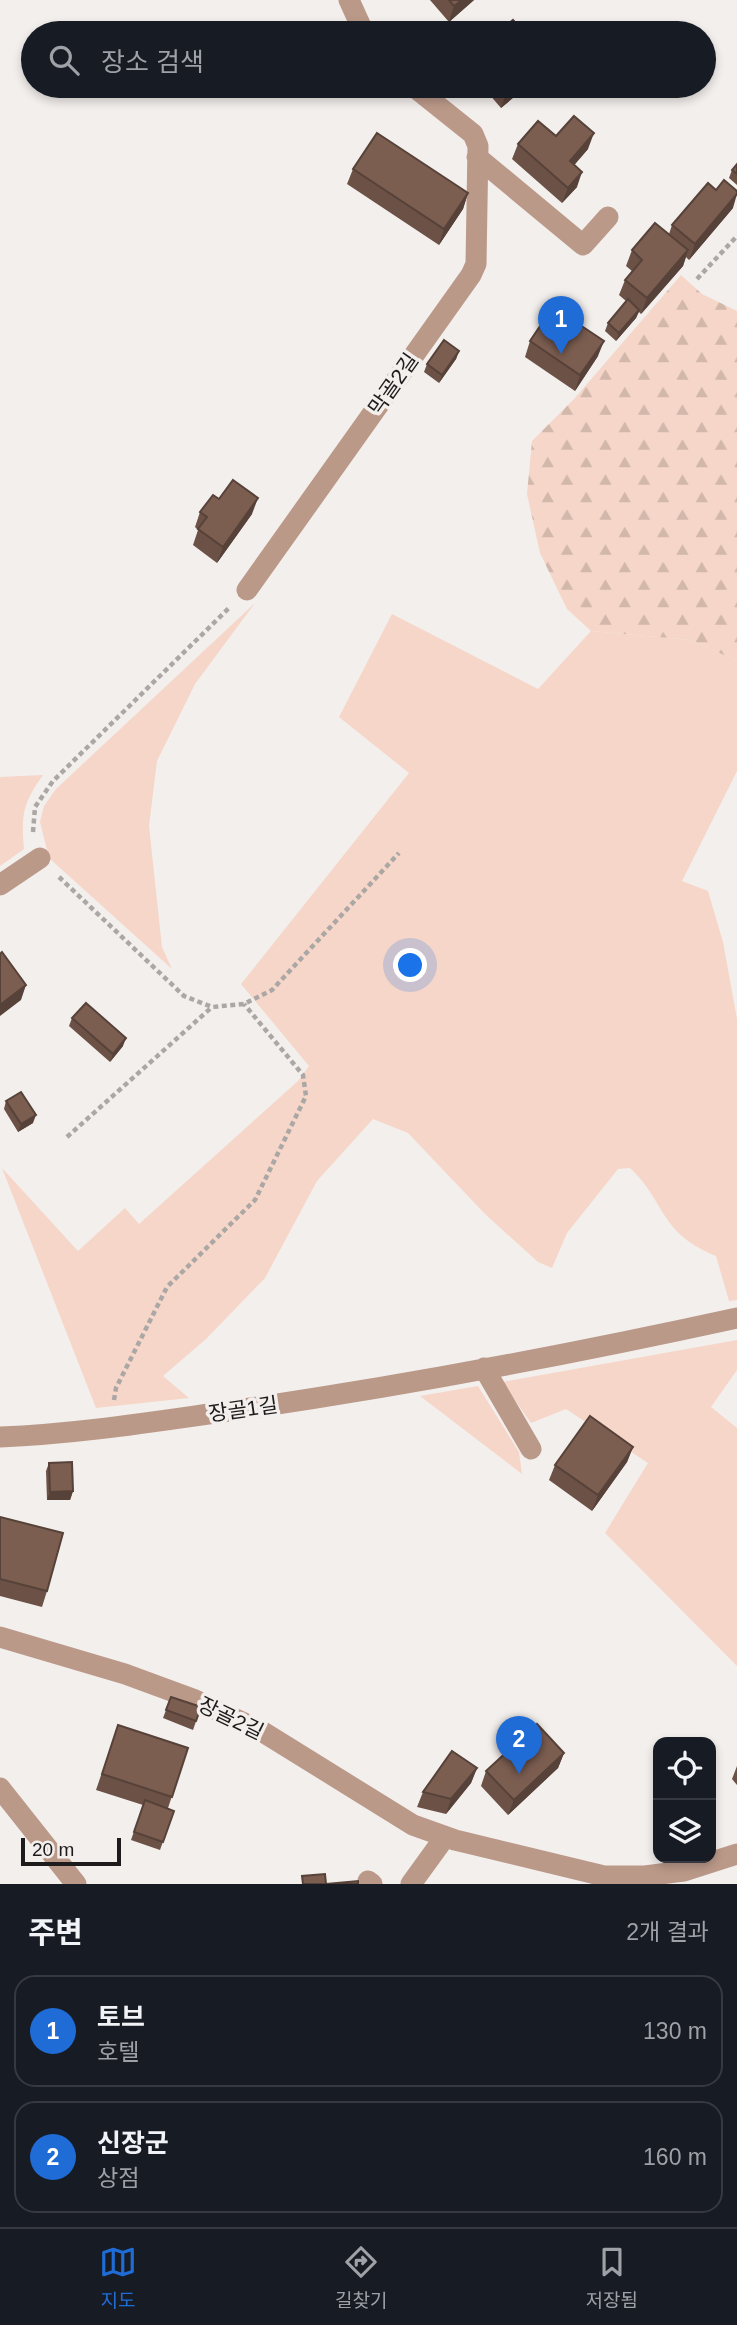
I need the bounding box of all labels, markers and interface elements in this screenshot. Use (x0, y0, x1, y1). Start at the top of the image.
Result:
search box (21, 21, 716, 98)
icon: search (45, 41, 83, 79)
text: 장소 검색 (101, 47, 204, 77)
pin: 1 (538, 296, 584, 354)
street label: 막골2길 (364, 349, 422, 419)
your location (393, 948, 427, 982)
street label: 장골1길 (207, 1393, 279, 1425)
street label: 장골2길 (195, 1692, 267, 1744)
pin: 2 (496, 1716, 542, 1774)
map controls (653, 1737, 716, 1863)
button: locate (653, 1737, 716, 1800)
button: layers (653, 1800, 716, 1863)
scale bar (21, 1835, 121, 1867)
text: 20 m (32, 1839, 74, 1860)
text: 주변 (28, 1916, 83, 1949)
text: 2개 결과 (626, 1919, 709, 1945)
text: 토브 (97, 2002, 145, 2032)
text: 1 (47, 2018, 59, 2044)
text: 130 m (643, 2018, 707, 2044)
text: 호텔 (97, 2039, 139, 2065)
text: 신장군 (97, 2128, 169, 2158)
text: 2 (47, 2144, 59, 2170)
text: 160 m (643, 2144, 707, 2170)
text: 상점 (97, 2165, 139, 2191)
tab: 지도 (99, 2243, 137, 2312)
tab: 길찾기 (335, 2243, 388, 2312)
tab: 저장됨 (586, 2243, 638, 2312)

